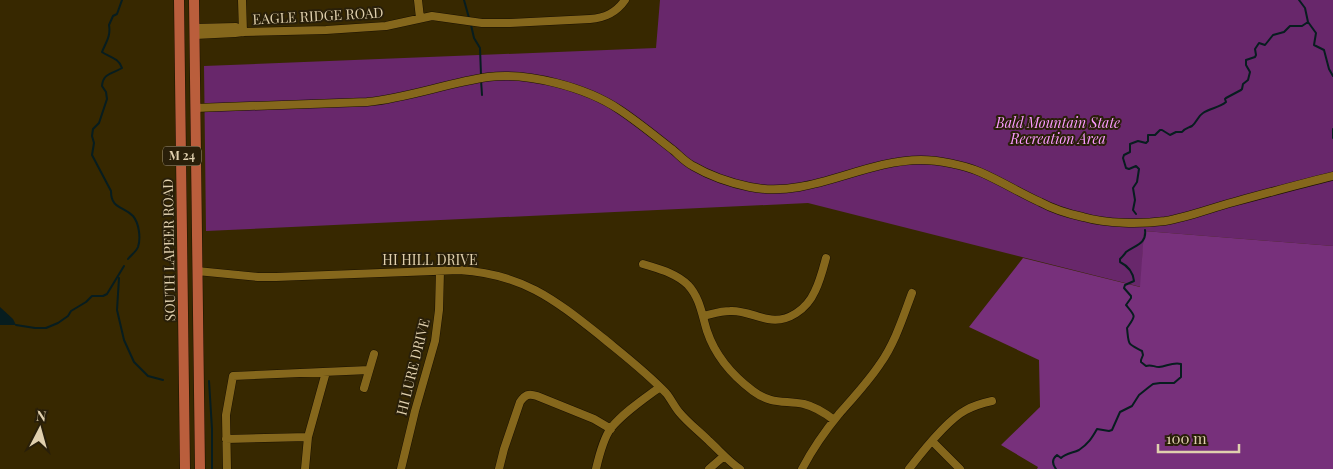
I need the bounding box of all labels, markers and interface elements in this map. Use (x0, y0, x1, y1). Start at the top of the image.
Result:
street label: EAGLE RIDGE ROAD (252, 3, 384, 28)
park label: Bald Mountain State Recreation Area (995, 113, 1120, 148)
road number: M 24 (163, 146, 201, 166)
street label: SOUTH LAPEER ROAD (158, 179, 179, 321)
street label: HI HILL DRIVE (382, 250, 478, 269)
street label: HI LURE DRIVE (391, 317, 434, 417)
north arrow (15, 404, 65, 454)
text: N (35, 406, 47, 426)
scale bar (1158, 422, 1239, 454)
text: 100 m (1166, 428, 1207, 448)

